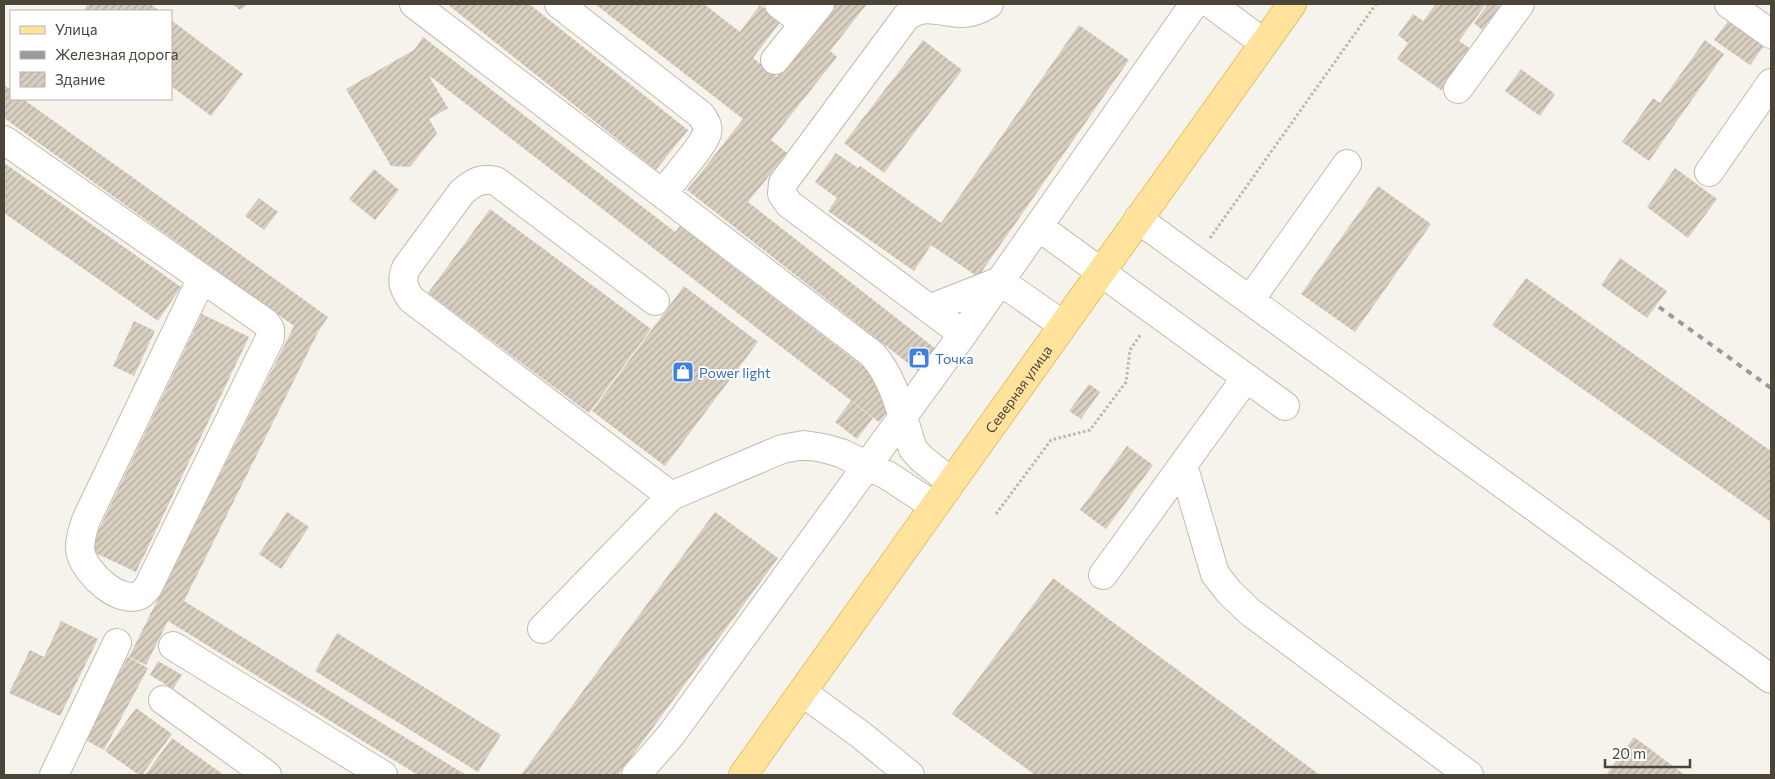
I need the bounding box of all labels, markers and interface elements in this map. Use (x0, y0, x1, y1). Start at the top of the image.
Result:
legend (10, 10, 172, 100)
text: Улица (55, 20, 97, 38)
text: Железная дорога (55, 45, 179, 63)
text: Здание (55, 70, 105, 88)
street label: Северная улица (981, 342, 1055, 436)
shop icon: Точка (907, 346, 931, 370)
place label: Точка (935, 350, 973, 367)
shop icon: Power light (671, 360, 695, 384)
place label: Power light (699, 364, 771, 381)
scale bar (1605, 736, 1690, 768)
text: 20 m (1612, 744, 1646, 762)

